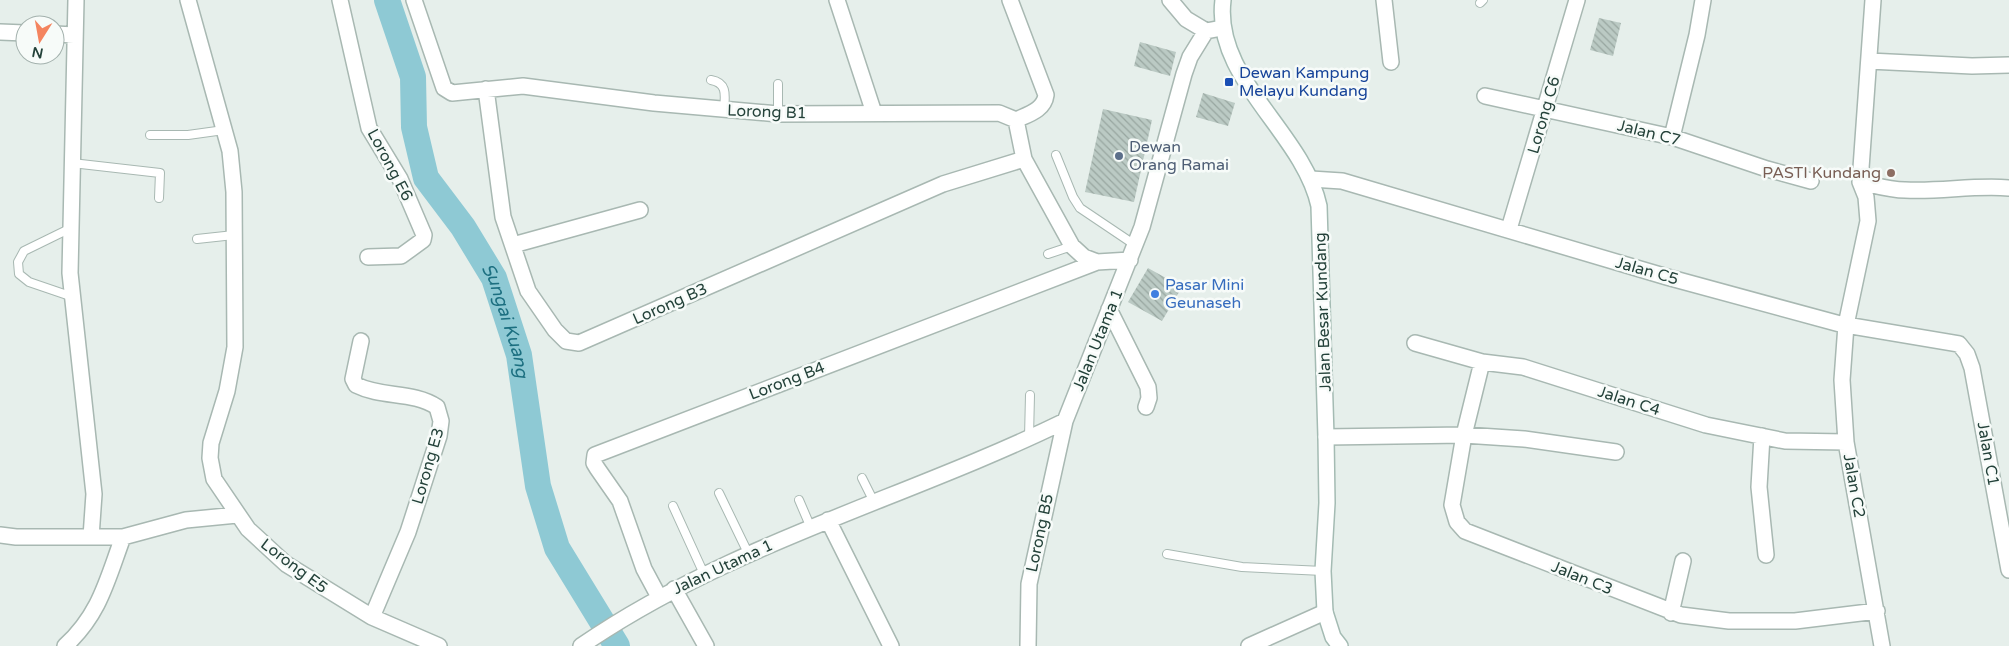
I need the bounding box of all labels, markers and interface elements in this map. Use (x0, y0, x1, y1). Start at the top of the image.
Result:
north arrow (15, 15, 65, 65)
text: N (30, 43, 45, 62)
place label: Dewan Kampung Melayu Kundang (1239, 63, 1369, 101)
street label: Lorong C6 (1523, 74, 1565, 156)
marker: Dewan Kampung Melayu Kundang (1223, 76, 1235, 88)
street label: Lorong B1 (727, 101, 807, 123)
street label: Jalan C7 (1615, 115, 1683, 151)
street label: Lorong E6 (363, 126, 417, 204)
place label: Dewan Orang Ramai (1129, 137, 1229, 175)
marker: Dewan Orang Ramai (1113, 150, 1125, 162)
place label: PASTI Kundang (1762, 163, 1881, 183)
marker: PASTI Kundang (1885, 167, 1897, 179)
street label: Jalan Besar Kundang (1310, 232, 1336, 392)
street label: Jalan C5 (1613, 252, 1681, 290)
water label: Sungai Kuang (477, 259, 533, 381)
place label: Pasar Mini Geunaseh (1165, 275, 1244, 313)
street label: Lorong B3 (630, 279, 710, 329)
street label: Jalan Utama 1 (1068, 286, 1128, 394)
marker: Pasar Mini Geunaseh (1149, 288, 1161, 300)
street label: Lorong B4 (746, 357, 828, 405)
street label: Jalan C4 (1595, 382, 1663, 420)
street label: Jalan C1 (1973, 421, 2003, 487)
street label: Lorong E3 (408, 425, 448, 507)
street label: Jalan C2 (1839, 453, 1869, 519)
street label: Lorong B5 (1022, 492, 1058, 574)
street label: Lorong E5 (257, 534, 331, 598)
street label: Jalan Utama 1 (670, 535, 776, 599)
street label: Jalan C3 (1548, 557, 1616, 599)

